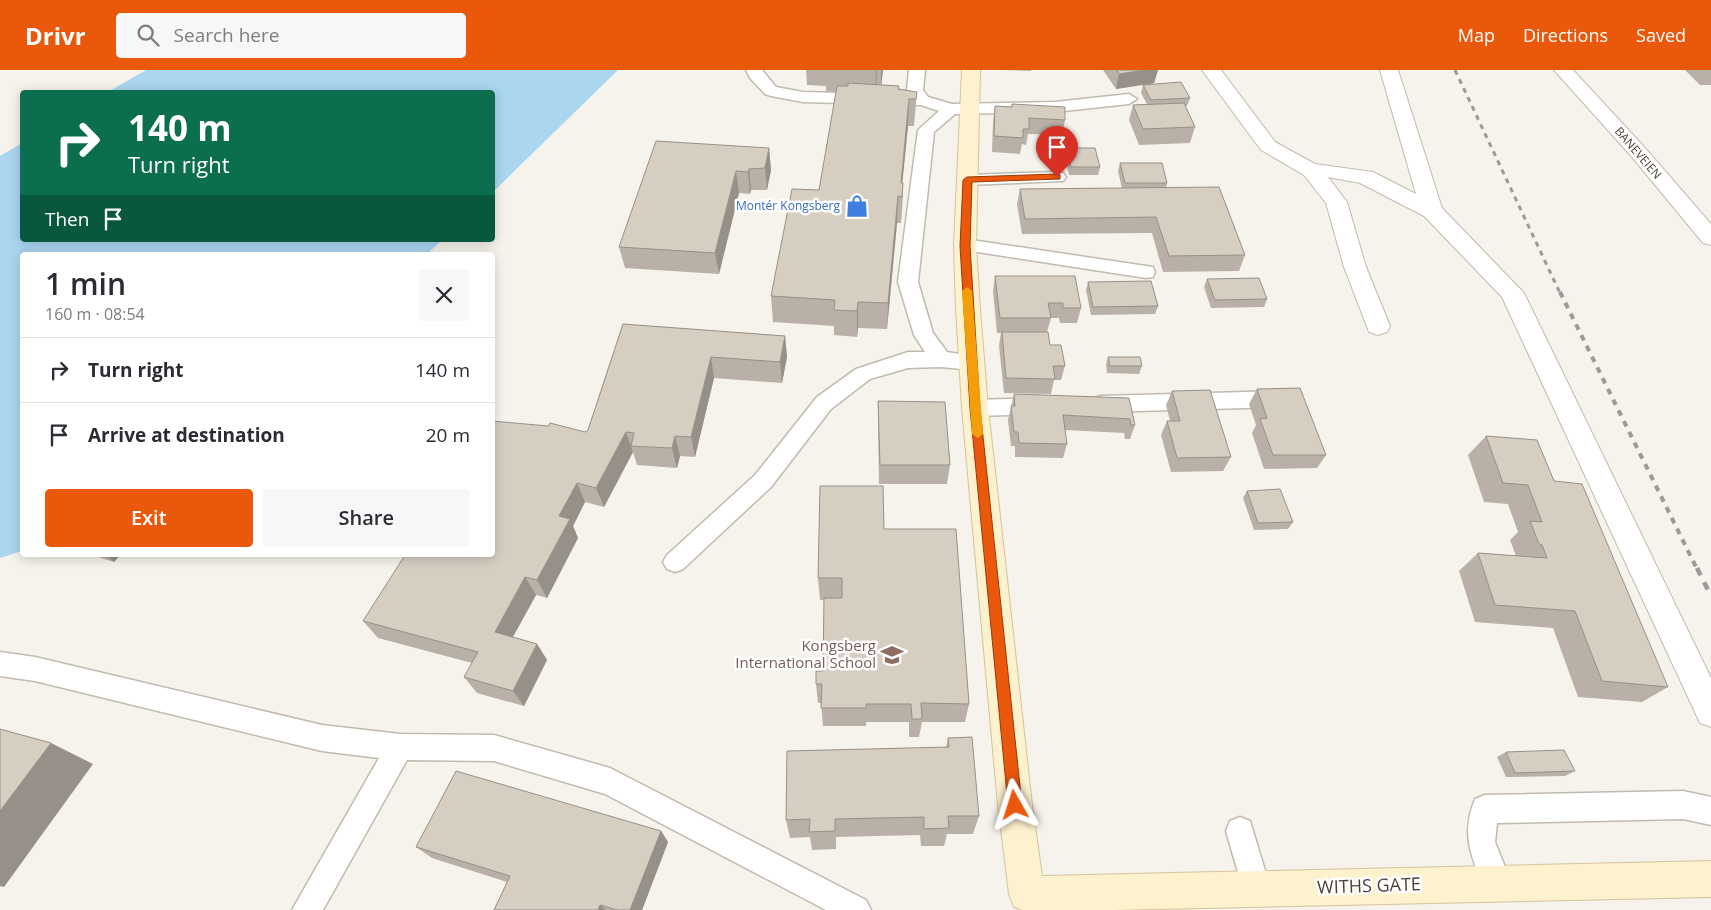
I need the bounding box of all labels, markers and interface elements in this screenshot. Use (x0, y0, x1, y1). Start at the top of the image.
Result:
search box (116, 13, 466, 58)
text: Drivr (25, 19, 86, 52)
icon: search (134, 21, 162, 49)
text: Search here (174, 22, 279, 48)
text: Map (1458, 23, 1495, 47)
text: Directions (1523, 23, 1608, 47)
text: Saved (1636, 23, 1686, 47)
text: 140 m (128, 104, 232, 151)
icon: right (45, 110, 110, 175)
street label: BANEVEIEN (1611, 123, 1666, 182)
pin (1036, 126, 1078, 177)
icon: arrive (1043, 133, 1071, 161)
text: Turn right (128, 149, 230, 179)
shop icon: Montér Kongsberg (844, 193, 870, 219)
place label: Montér Kongsberg (736, 197, 840, 214)
icon: arrive (99, 205, 127, 233)
text: Then (45, 206, 89, 232)
text: 1 min (45, 263, 126, 304)
button: close (418, 269, 470, 321)
text: 160 m · 08:54 (45, 303, 145, 325)
icon: right (45, 356, 73, 384)
text: Turn right (88, 357, 183, 383)
text: 140 m (415, 357, 470, 383)
icon: arrive (45, 421, 73, 449)
text: Arrive at destination (88, 422, 285, 448)
text: 20 m (426, 422, 470, 448)
button: Exit (45, 489, 253, 547)
button: Share (263, 489, 470, 547)
place label: Kongsberg International School (735, 635, 876, 672)
school or university icon: Kongsberg International School (879, 642, 905, 668)
position arrow (988, 778, 1040, 830)
street label: WITHS GATE (1317, 871, 1421, 899)

